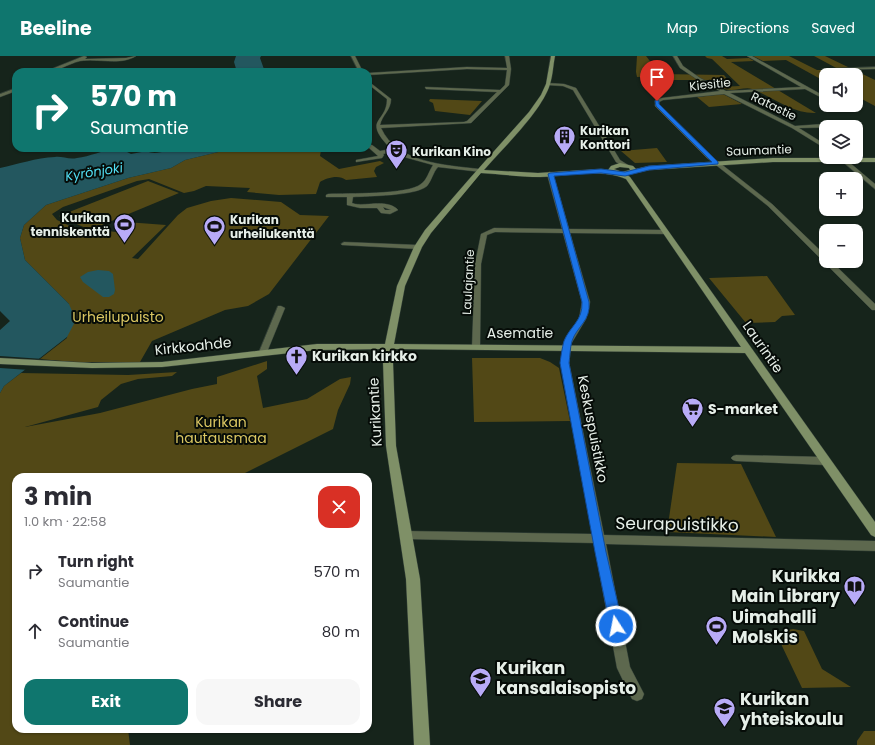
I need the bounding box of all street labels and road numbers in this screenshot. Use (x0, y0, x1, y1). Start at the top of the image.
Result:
street label: Kiesitie (688, 73, 732, 95)
street label: Ratastie (748, 88, 800, 124)
street label: Saumantie (726, 140, 792, 160)
street label: Laulajantie (458, 249, 478, 315)
street label: Laurintie (738, 317, 788, 377)
street label: Asematie (487, 323, 554, 343)
street label: Kirkkoahde (154, 332, 233, 360)
street label: Keskuspuistikko (573, 374, 613, 484)
street label: Kurikantie (363, 377, 387, 447)
street label: Seurapuistikko (615, 511, 739, 537)

